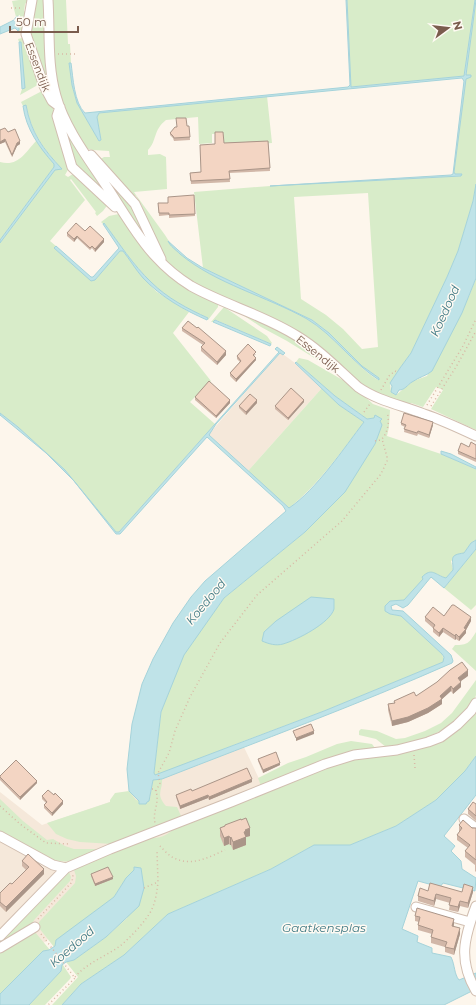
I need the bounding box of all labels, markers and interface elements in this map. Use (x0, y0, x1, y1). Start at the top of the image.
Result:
scale bar (10, 8, 78, 34)
north arrow (428, 8, 468, 48)
text: 50 m (16, 14, 47, 29)
text: N (450, 19, 466, 32)
street label: Essendijk (22, 40, 54, 94)
water label: Koedood (427, 282, 463, 339)
street label: Essendijk (293, 332, 343, 376)
water label: Koedood (182, 575, 229, 627)
water label: Gaatkensplas (282, 920, 366, 935)
water label: Koedood (46, 923, 98, 970)

